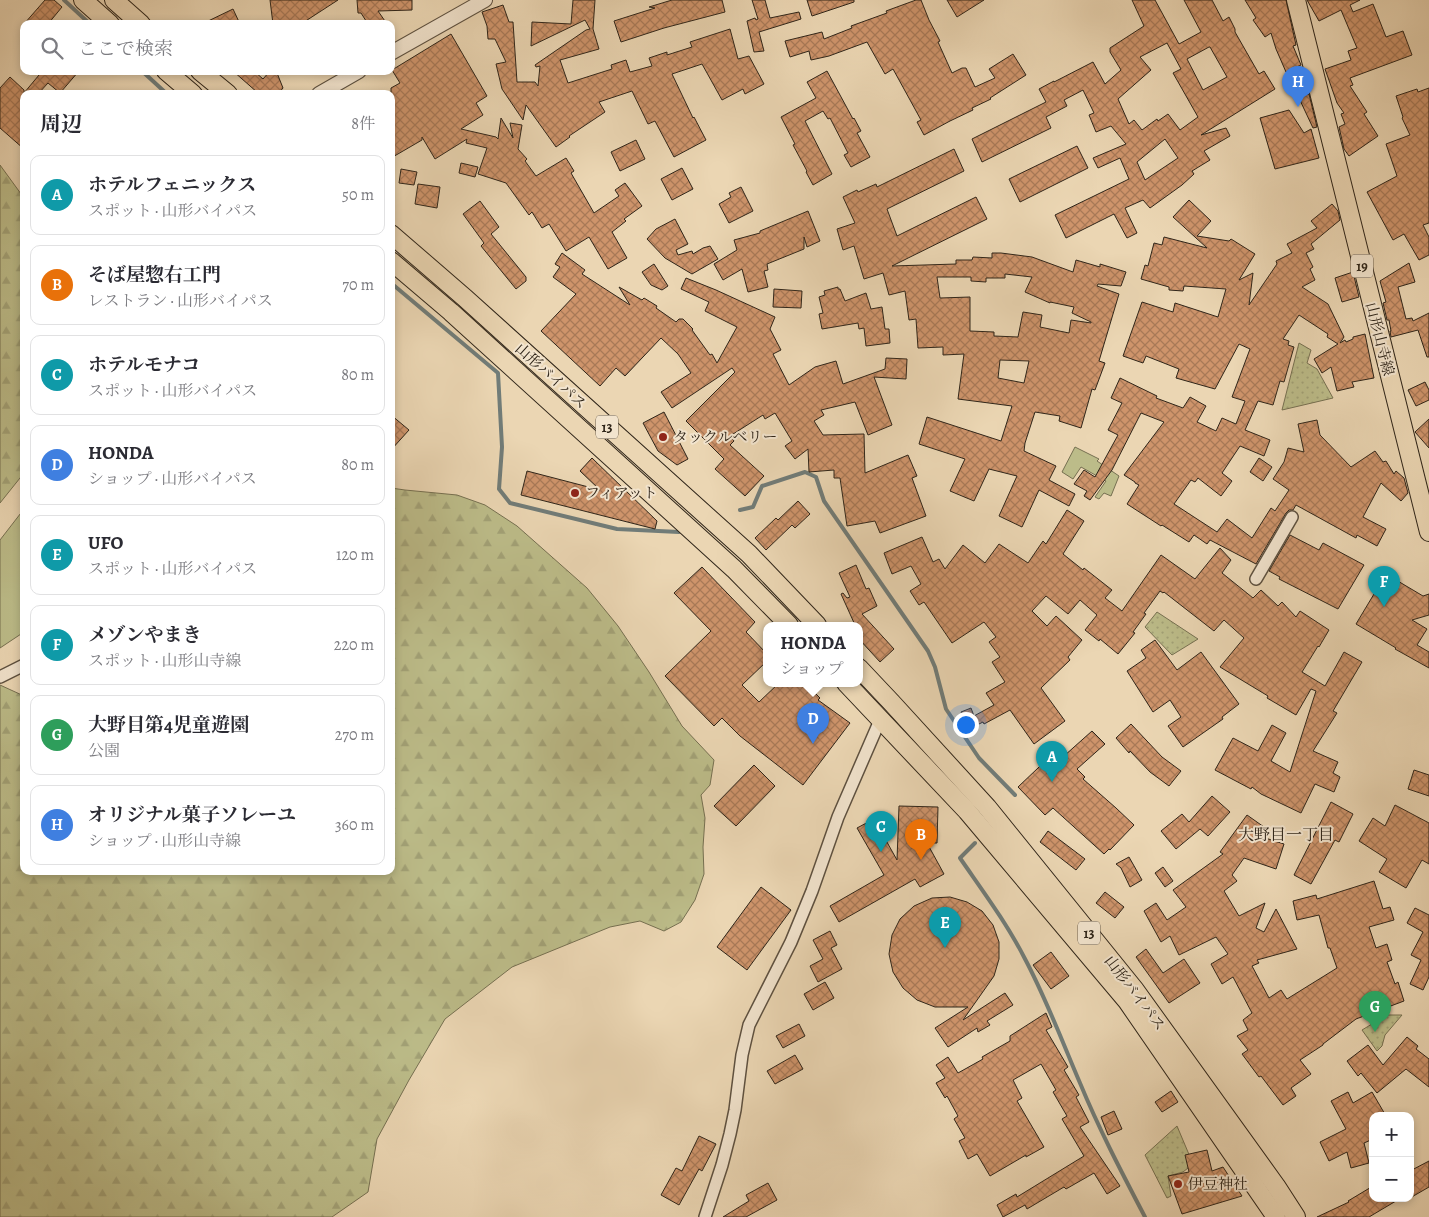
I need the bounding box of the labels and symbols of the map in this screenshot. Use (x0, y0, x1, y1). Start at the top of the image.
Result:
pin: H (1282, 66, 1314, 107)
road number: 19 (1351, 255, 1373, 278)
street label: 山形山寺線 (1361, 300, 1399, 378)
street label: 山形バイパス (511, 339, 591, 413)
road number: 13 (596, 416, 618, 438)
place label: タックルベリー (673, 427, 778, 447)
marker: タックルベリー (657, 431, 669, 443)
place label: フィアット (585, 483, 658, 503)
marker: フィアット (569, 487, 581, 499)
pin: F (1368, 566, 1400, 607)
pin: D (797, 703, 829, 744)
your location (953, 712, 979, 738)
pin: A (1036, 741, 1068, 782)
pin: C (865, 811, 897, 852)
pin: B (905, 819, 937, 860)
district label: 大野目一丁目 (1238, 824, 1334, 846)
pin: E (929, 907, 961, 948)
road number: 13 (1078, 921, 1100, 944)
street label: 山形バイパス (1100, 951, 1170, 1035)
pin: G (1359, 991, 1391, 1032)
place label: 伊豆神社 (1188, 1174, 1248, 1194)
marker: 伊豆神社 (1172, 1178, 1184, 1190)

